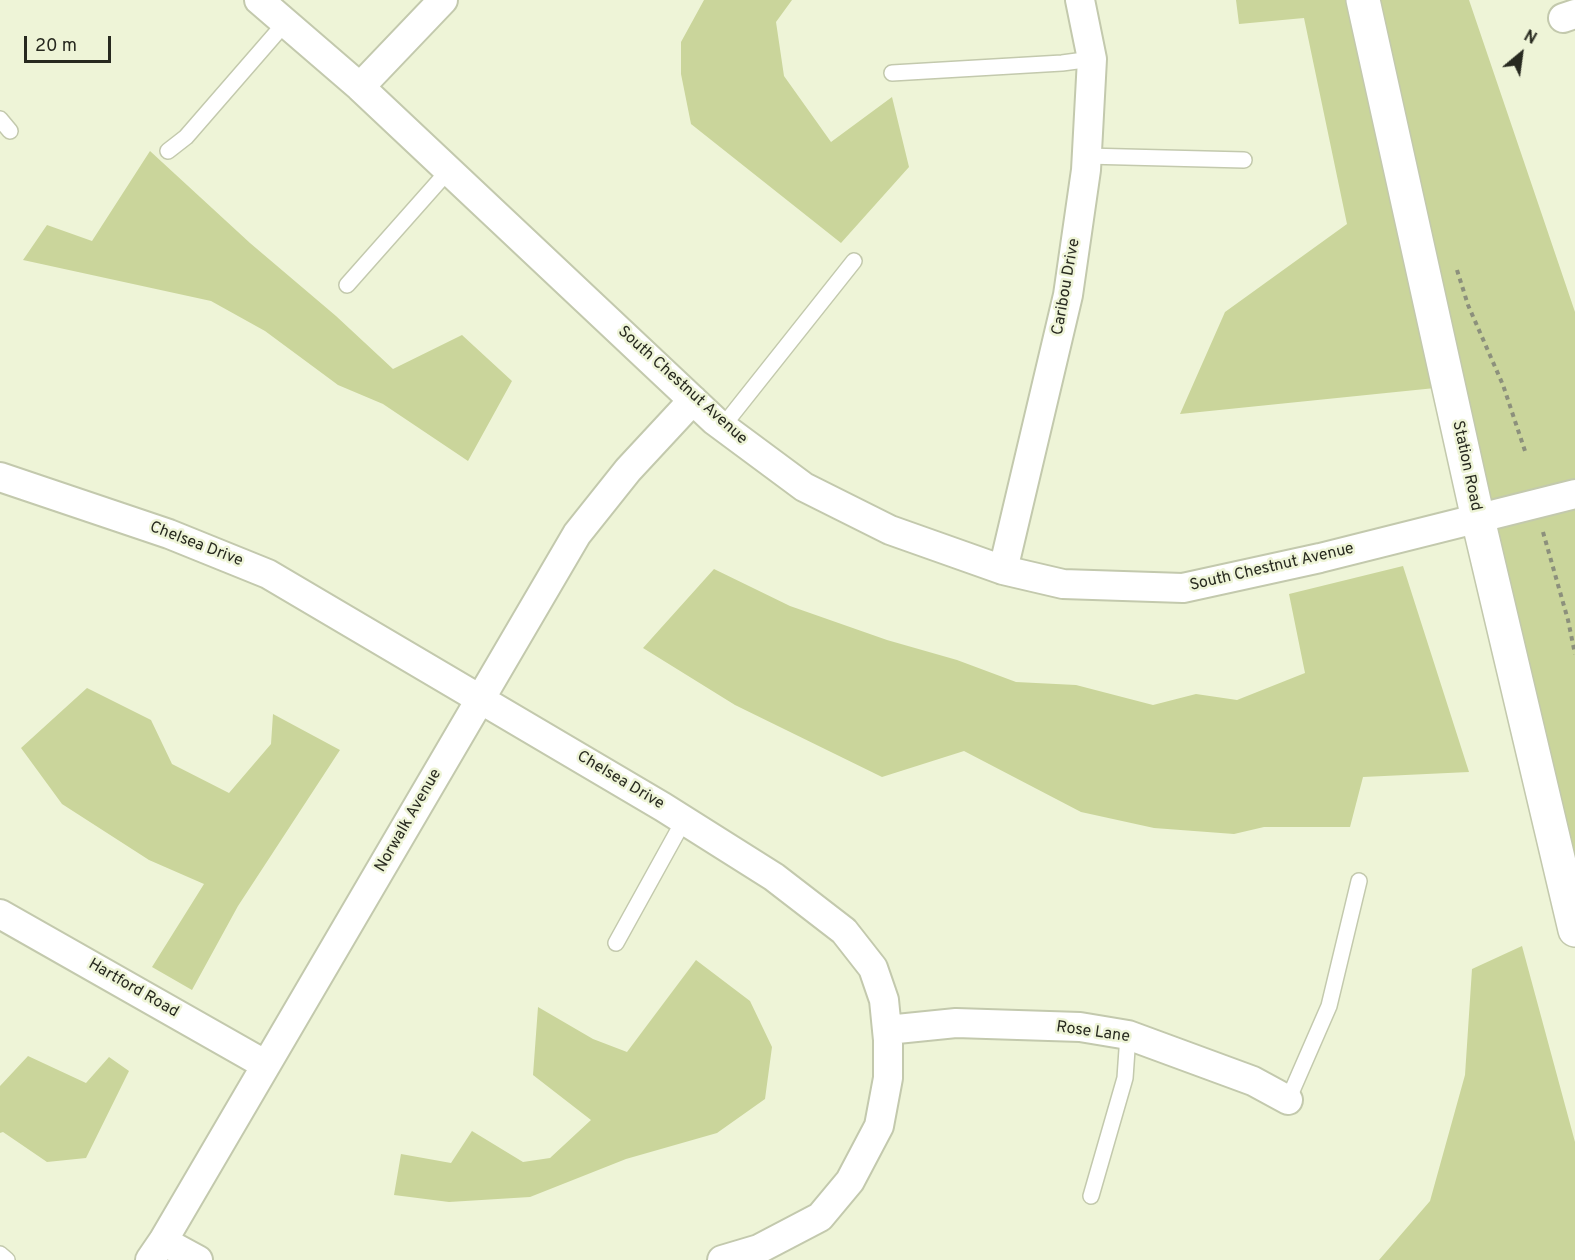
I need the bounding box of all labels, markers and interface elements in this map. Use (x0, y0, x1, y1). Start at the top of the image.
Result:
scale bar (27, 24, 114, 62)
north arrow (1491, 24, 1551, 84)
text: N (1520, 27, 1540, 50)
text: 20 m (35, 35, 77, 58)
street label: Caribou Drive (1049, 237, 1085, 337)
street label: South Chestnut Avenue (613, 323, 751, 449)
street label: Station Road (1447, 419, 1485, 513)
street label: Chelsea Drive (147, 518, 245, 572)
street label: South Chestnut Avenue (1188, 540, 1356, 596)
street label: Chelsea Drive (573, 747, 667, 815)
street label: Norwalk Avenue (372, 766, 446, 876)
street label: Hartford Road (84, 955, 182, 1023)
street label: Rose Lane (1055, 1018, 1131, 1048)

